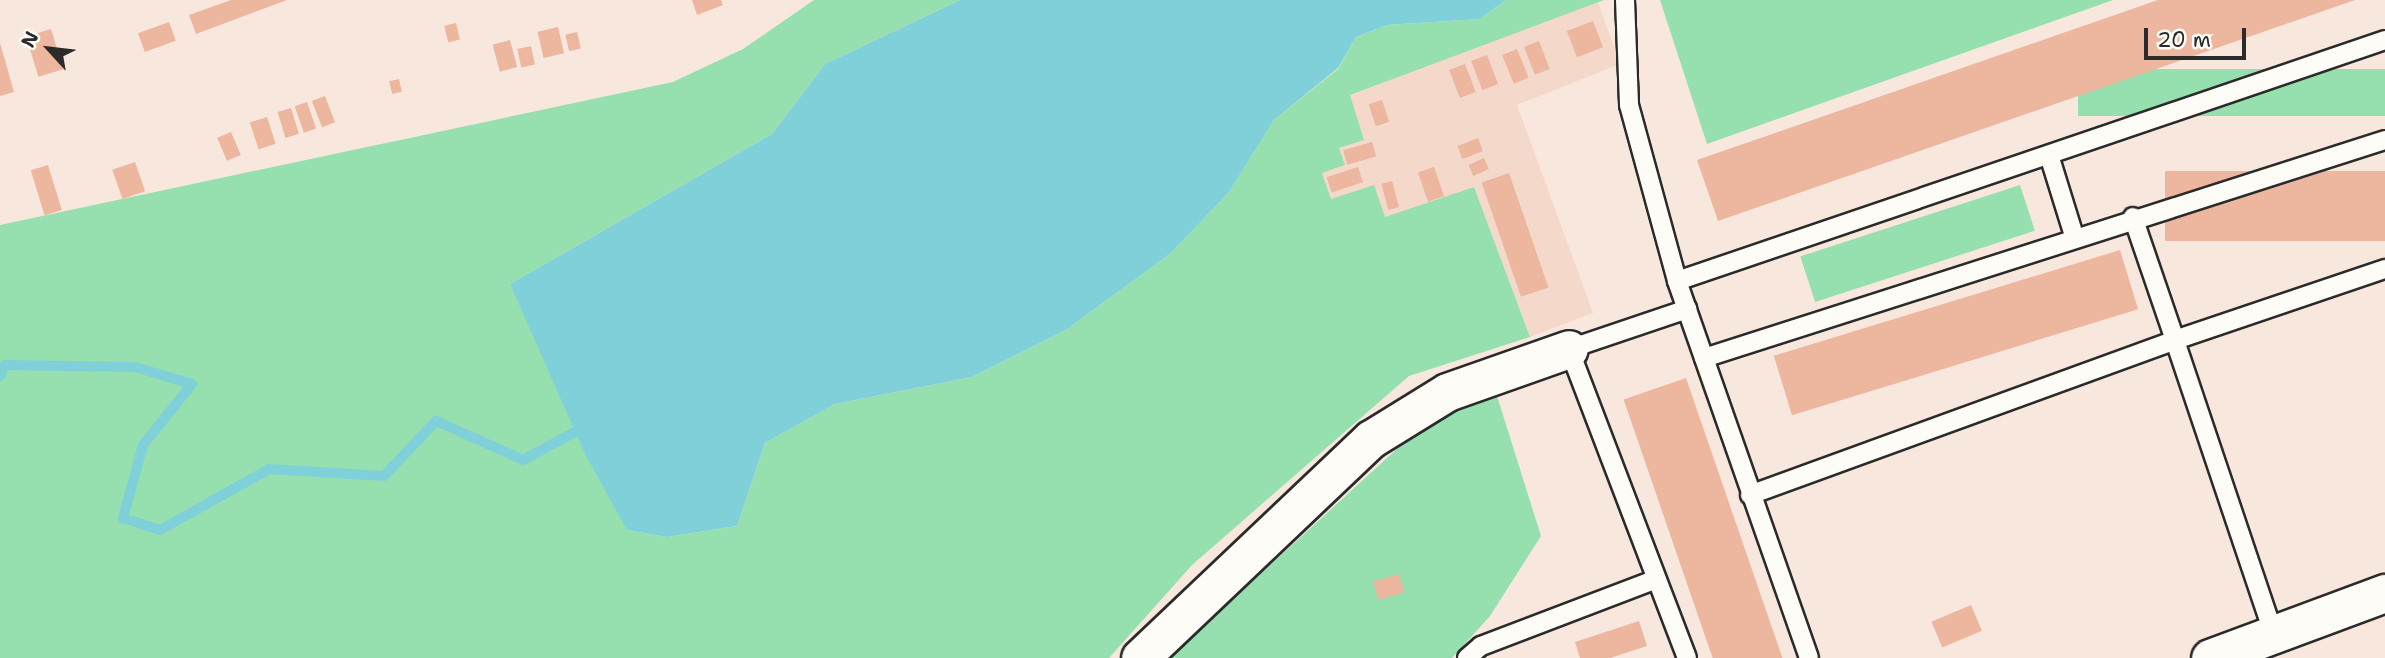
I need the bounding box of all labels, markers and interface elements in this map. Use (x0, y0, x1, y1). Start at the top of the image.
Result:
north arrow (14, 14, 84, 84)
scale bar (2147, 14, 2248, 58)
text: 20 m (2157, 26, 2211, 54)
text: N (15, 27, 44, 52)

